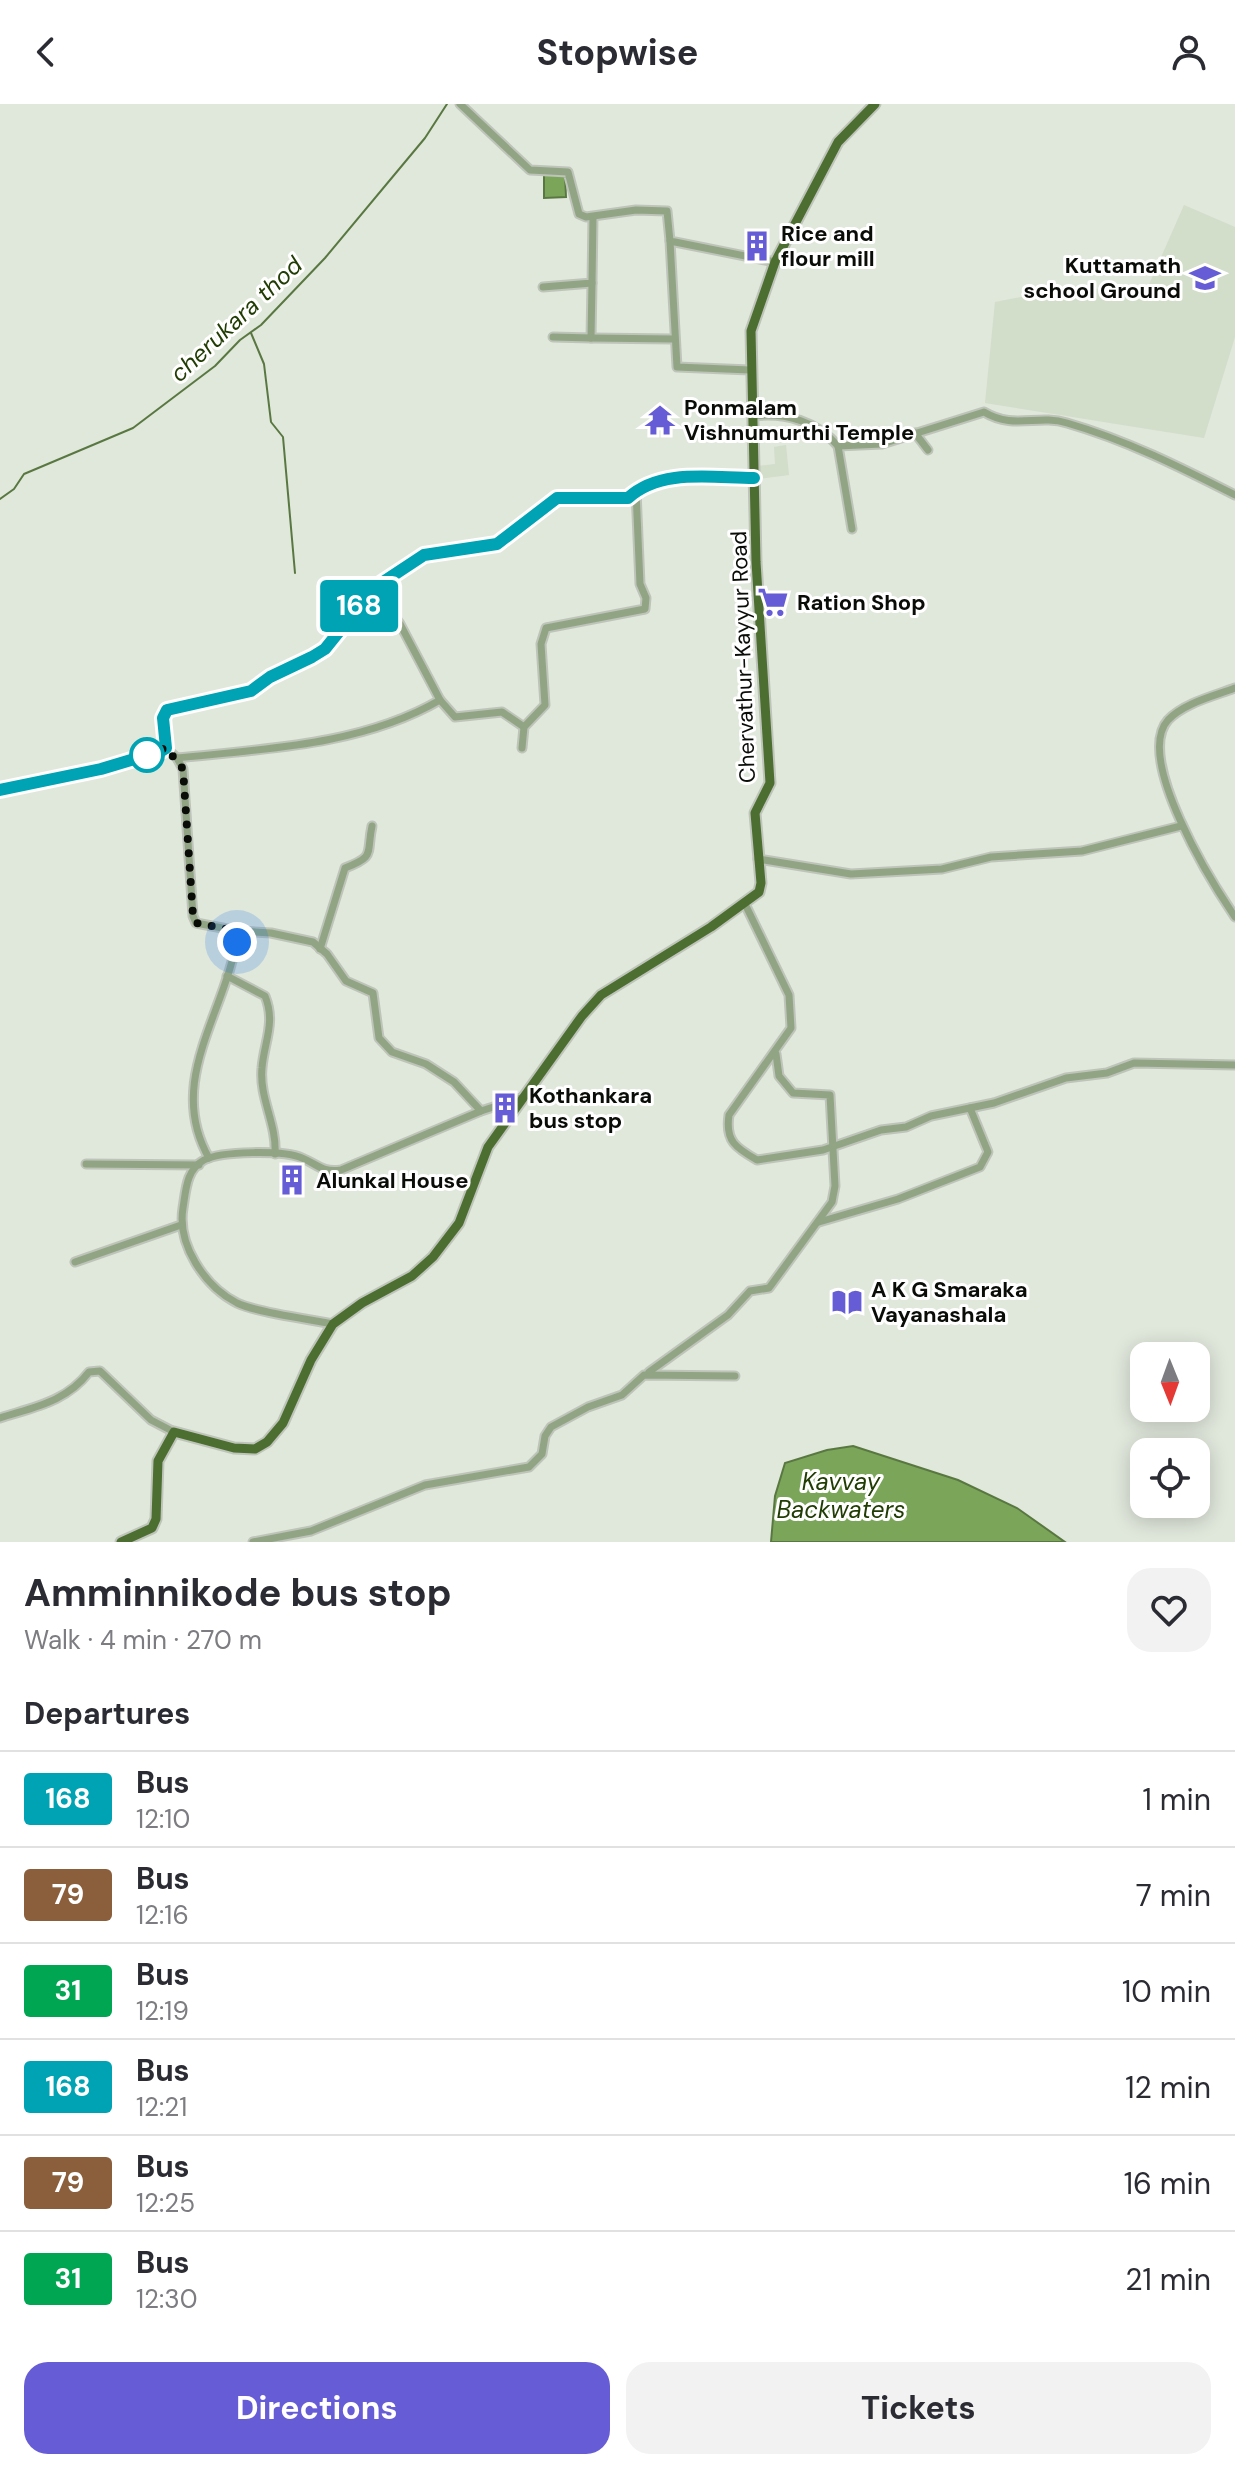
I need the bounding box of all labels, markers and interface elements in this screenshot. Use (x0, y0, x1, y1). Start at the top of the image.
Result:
text: Stopwise (537, 29, 699, 76)
icon: back (24, 30, 68, 74)
icon: person (1167, 30, 1211, 74)
place label: Rice and flour mill (781, 219, 875, 273)
building icon: Rice and flour mill (740, 229, 774, 263)
water label: cherukara thod (163, 249, 310, 388)
place label: Kuttamath school Ground (1024, 251, 1181, 305)
school or university icon: Kuttamath school Ground (1188, 261, 1222, 295)
place label: Ponmalam Vishnumurthi Temple (684, 393, 914, 447)
temple icon: Ponmalam Vishnumurthi Temple (643, 403, 677, 437)
street label: Chervathur-Kayyur Road (724, 531, 762, 783)
line badge: 168 (313, 580, 405, 632)
supermarket icon: Ration Shop (756, 585, 790, 619)
text: 168 (336, 587, 382, 624)
place label: Ration Shop (797, 588, 926, 617)
unlabelled marker (130, 738, 164, 772)
your location (217, 922, 257, 962)
place label: Kothankara bus stop (529, 1081, 652, 1135)
building icon: Kothankara bus stop (488, 1091, 522, 1125)
building icon: Alunkal House (275, 1163, 309, 1197)
place label: Alunkal House (316, 1166, 468, 1195)
place label: A K G Smaraka Vayanashala (871, 1275, 1028, 1329)
library icon: A K G Smaraka Vayanashala (830, 1285, 864, 1319)
north arrow (1130, 1342, 1210, 1422)
map controls (1130, 1342, 1210, 1518)
button: locate (1130, 1438, 1210, 1518)
water label: Kavvay Backwaters (777, 1466, 905, 1525)
text: Amminnikode bus stop (24, 1568, 452, 1618)
button: heart (1127, 1568, 1211, 1652)
text: Walk · 4 min · 270 m (24, 1623, 262, 1657)
text: Departures (24, 1694, 190, 1733)
text: Bus (136, 1763, 190, 1802)
text: 168 (45, 1780, 91, 1817)
text: 1 min (1143, 1780, 1211, 1819)
text: 12:10 (136, 1802, 190, 1836)
text: Bus (136, 1859, 190, 1898)
text: 79 (52, 1876, 84, 1913)
text: 7 min (1136, 1876, 1211, 1915)
text: 12:16 (136, 1898, 189, 1932)
text: Bus (136, 1955, 190, 1994)
text: 31 (55, 1972, 81, 2009)
text: 10 min (1122, 1972, 1211, 2011)
text: 12:19 (136, 1994, 189, 2028)
text: Bus (136, 2051, 190, 2090)
text: 168 (45, 2068, 91, 2105)
text: 12 min (1125, 2068, 1211, 2107)
text: 12:21 (136, 2090, 187, 2124)
text: Bus (136, 2147, 190, 2186)
text: 79 (52, 2164, 84, 2201)
text: 16 min (1124, 2164, 1211, 2203)
text: 12:25 (136, 2186, 195, 2220)
text: Bus (136, 2243, 190, 2282)
text: 31 (55, 2260, 81, 2297)
text: 21 min (1125, 2260, 1211, 2299)
text: 12:30 (136, 2282, 198, 2316)
button: Directions (24, 2362, 610, 2454)
button: Tickets (626, 2362, 1211, 2454)

